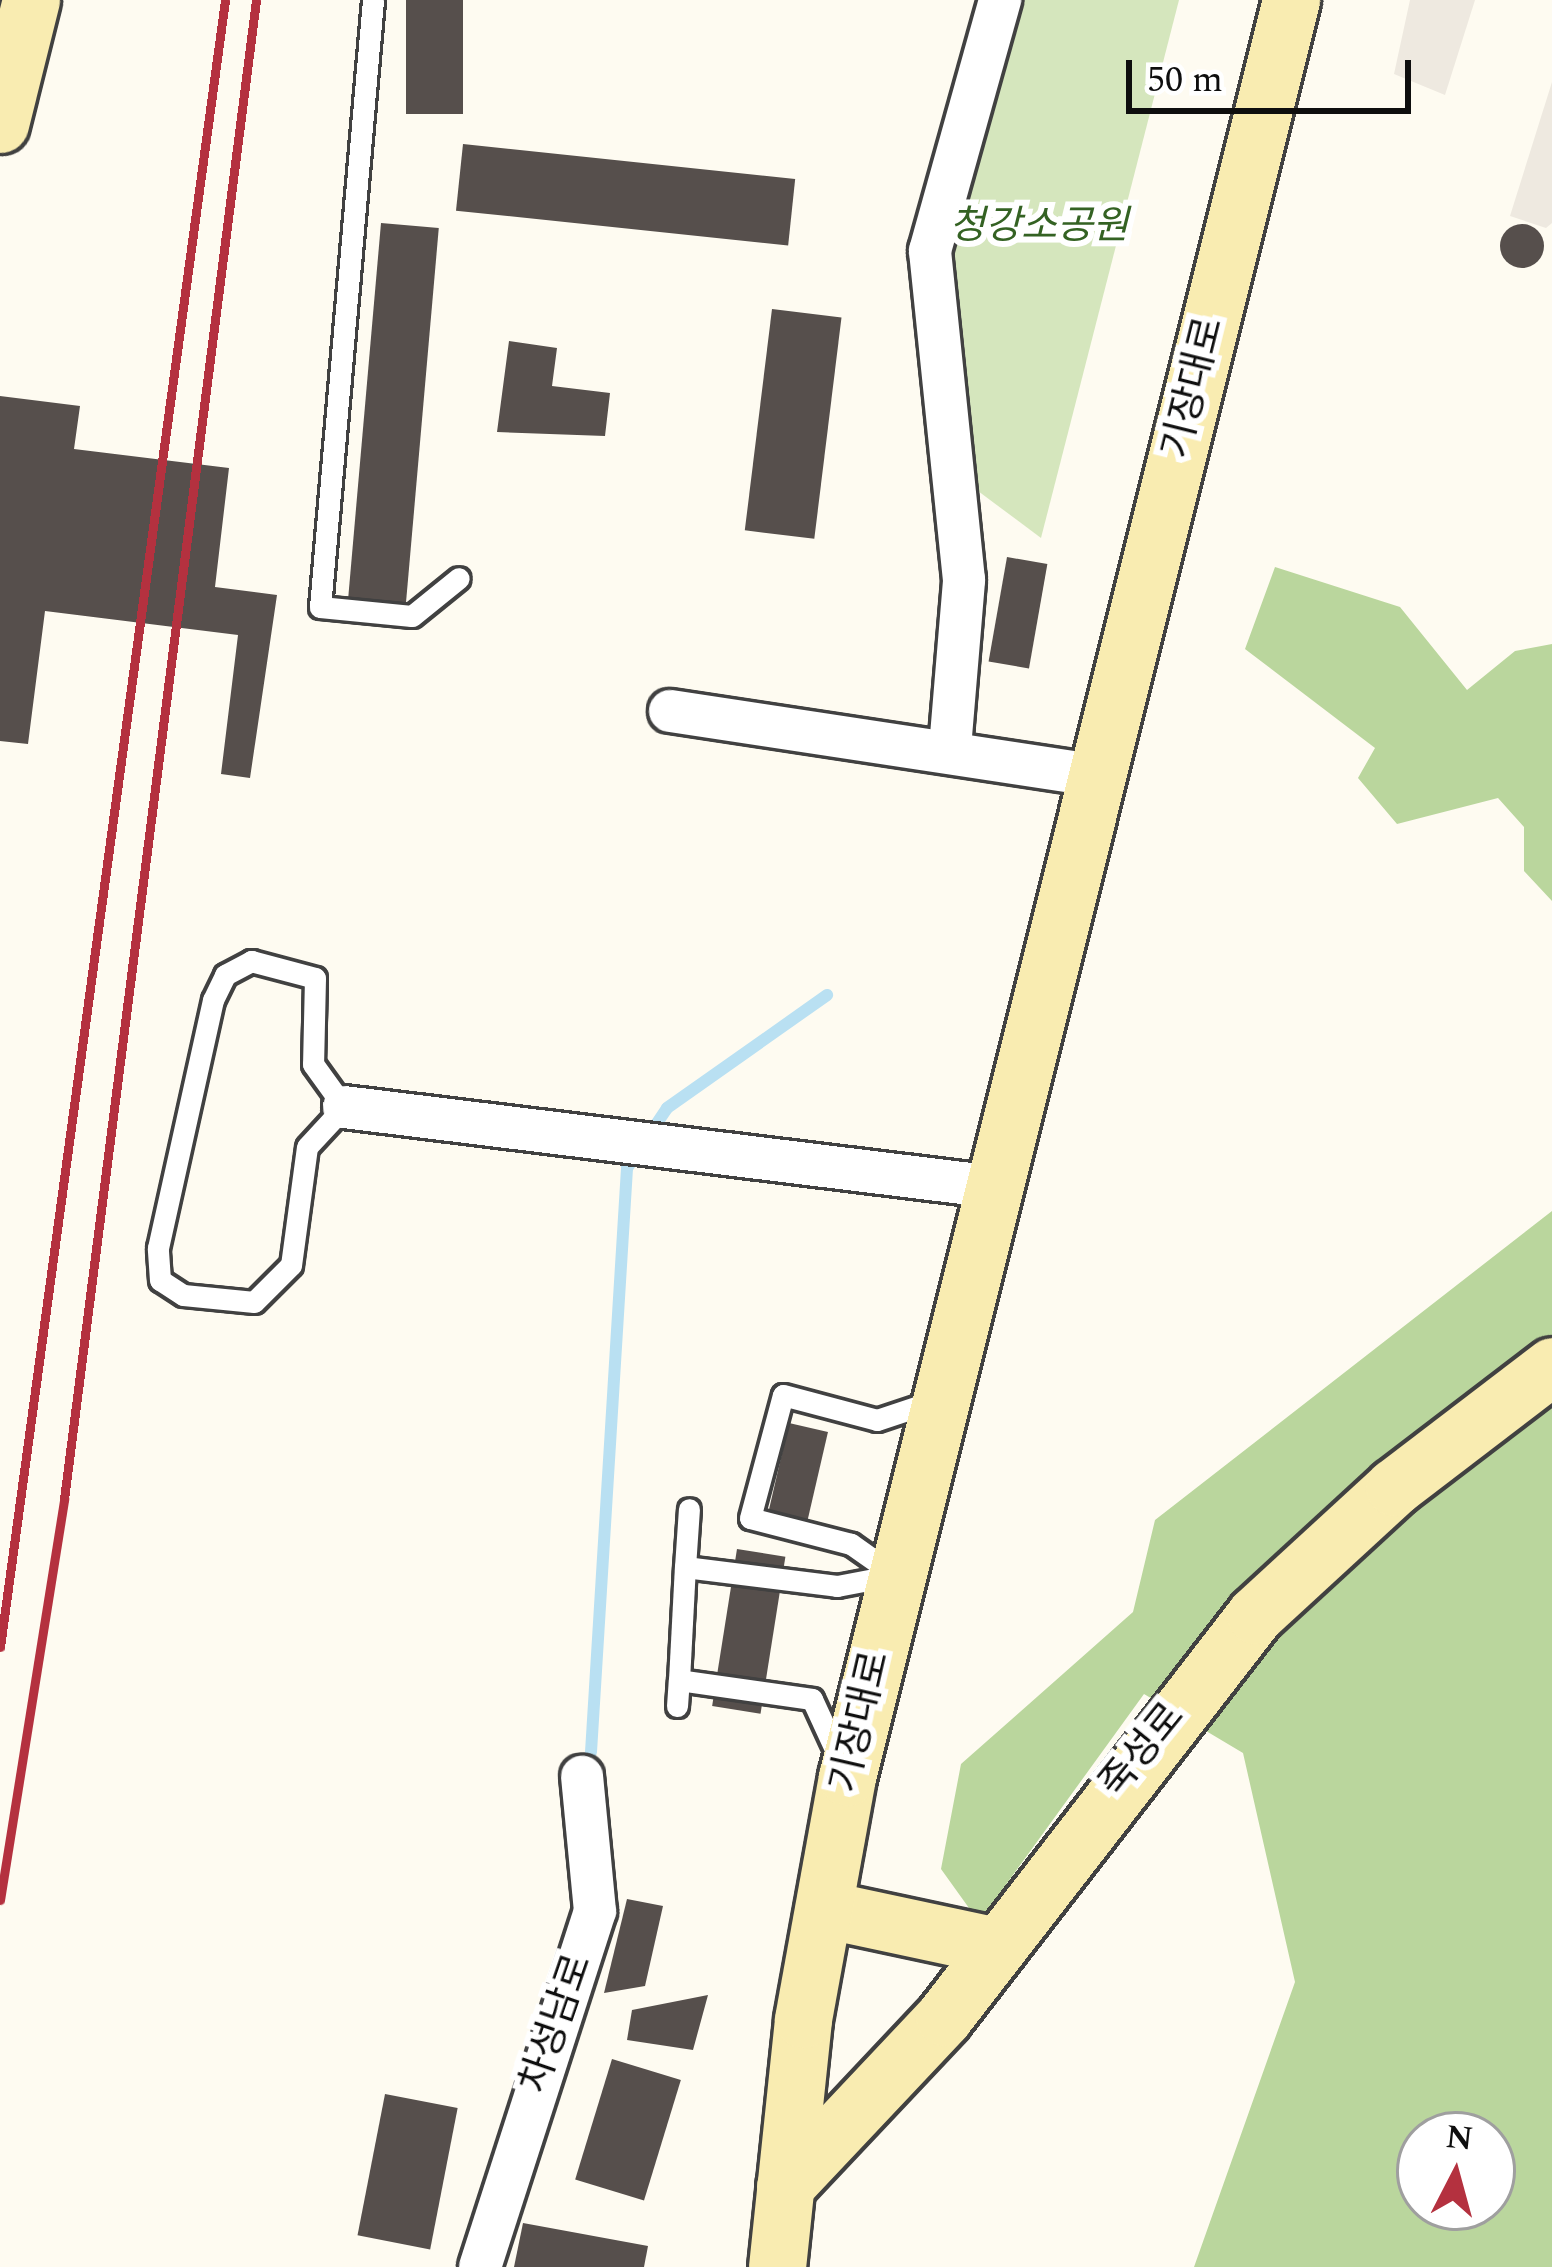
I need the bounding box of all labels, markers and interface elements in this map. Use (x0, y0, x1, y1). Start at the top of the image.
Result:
scale bar (1132, 36, 1417, 110)
text: 50 m (1147, 53, 1223, 108)
park label: 청강소공원 (949, 204, 1129, 250)
street label: 기장대로 (1154, 313, 1234, 463)
street label: 기장대로 (822, 1647, 900, 1797)
street label: 죽성로 (1091, 1694, 1195, 1808)
street label: 차성남로 (512, 1949, 602, 2099)
north arrow (1396, 2111, 1516, 2231)
text: N (1443, 2112, 1475, 2164)

